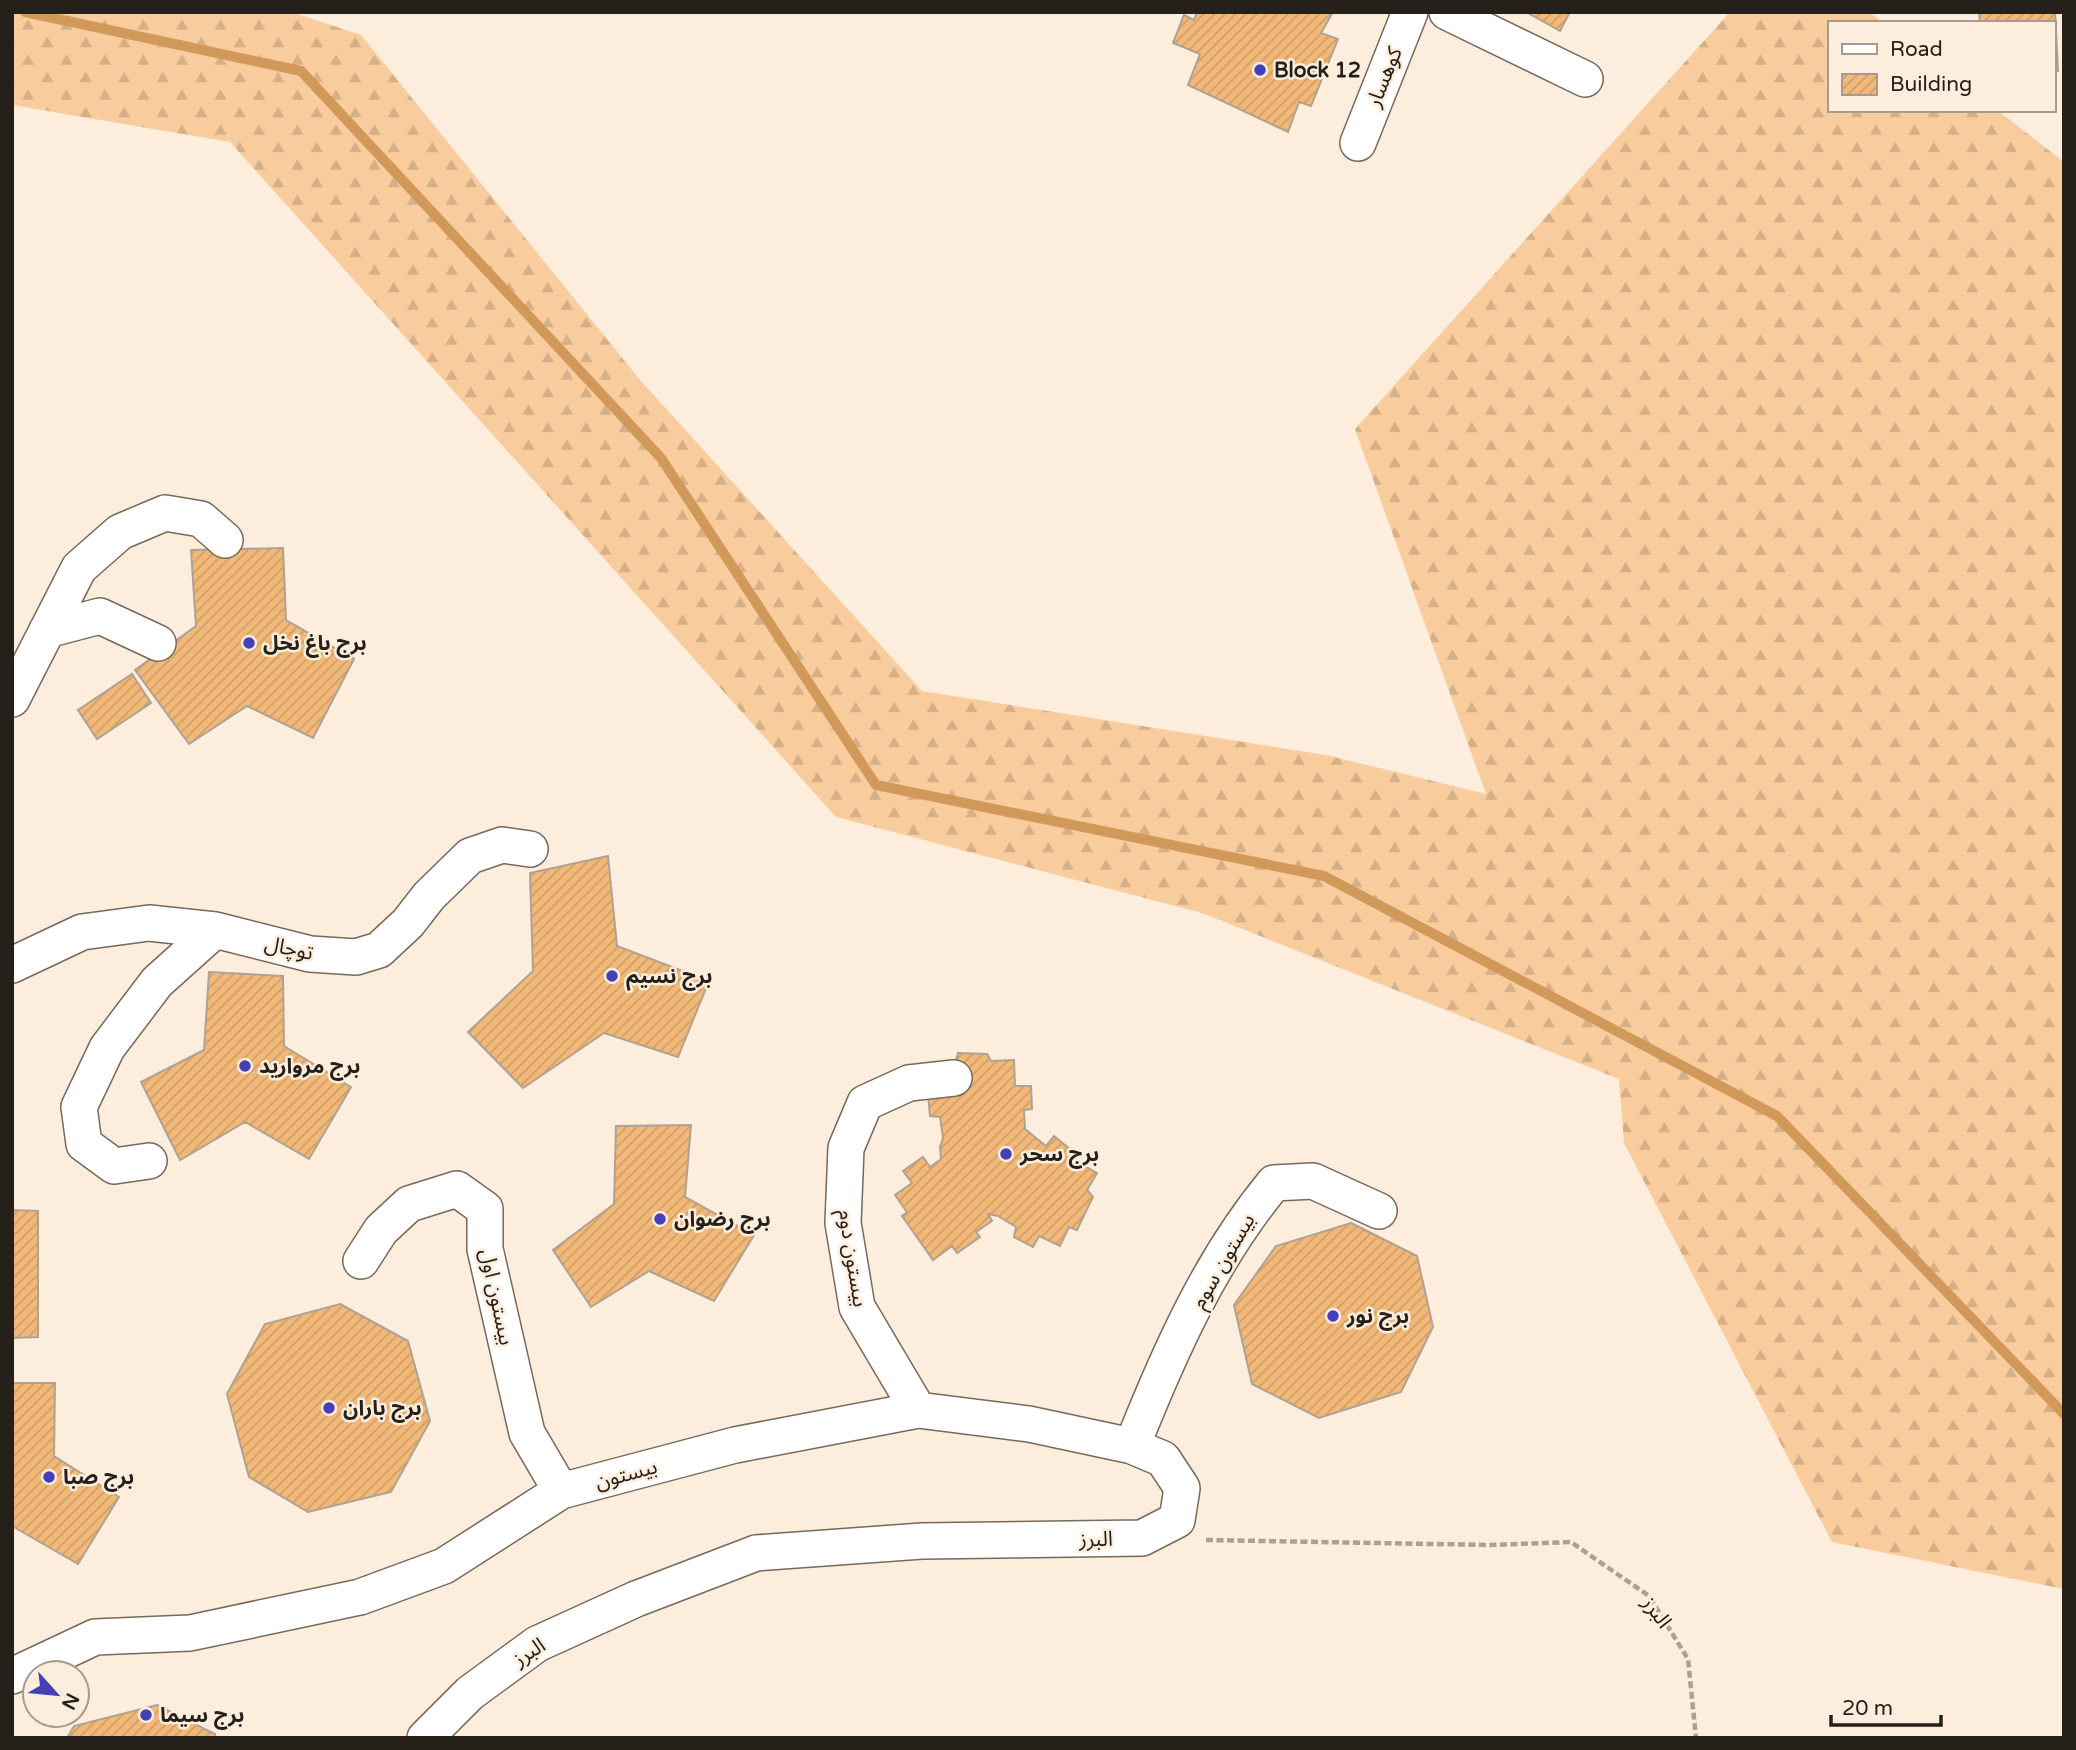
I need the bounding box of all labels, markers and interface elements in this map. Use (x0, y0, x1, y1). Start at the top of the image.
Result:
legend (1828, 21, 2055, 112)
text: Road (1890, 37, 1943, 62)
street label: کوهسار (1361, 43, 1408, 112)
place label: Block 12 (1274, 58, 1361, 83)
marker: Block 12 (1252, 62, 1268, 78)
text: Building (1890, 72, 1972, 97)
place label: برج باغ نخل (263, 631, 367, 658)
marker: برج باغ نخل (241, 635, 257, 651)
street label: توچال (262, 931, 316, 966)
place label: برج نسیم (626, 964, 713, 991)
marker: برج نسیم (604, 968, 620, 984)
place label: برج مروارید (259, 1054, 360, 1081)
marker: برج مروارید (237, 1058, 253, 1074)
place label: برج سحر (1019, 1142, 1099, 1169)
marker: برج سحر (998, 1146, 1014, 1162)
place label: برج رضوان (674, 1207, 771, 1234)
street label: بیستون دوم (829, 1207, 873, 1309)
street label: بیستون سوم (1186, 1209, 1263, 1315)
marker: برج رضوان (652, 1211, 668, 1227)
street label: بیستون اول (474, 1247, 519, 1348)
place label: برج نور (1346, 1304, 1409, 1331)
marker: برج نور (1325, 1308, 1341, 1324)
place label: برج باران (343, 1396, 422, 1423)
marker: برج باران (321, 1400, 337, 1416)
street label: بیستون (592, 1454, 660, 1495)
place label: برج صبا (63, 1465, 134, 1492)
marker: برج صبا (41, 1469, 57, 1485)
street label: البرز (1078, 1527, 1113, 1552)
street label: البرز (1636, 1591, 1677, 1633)
street label: البرز (507, 1633, 550, 1673)
north arrow (21, 1659, 91, 1729)
scale bar (1831, 1684, 1941, 1728)
text: N (57, 1689, 84, 1713)
text: 20 m (1842, 1696, 1893, 1721)
place label: برج سیما (160, 1703, 244, 1730)
marker: برج سیما (138, 1707, 154, 1723)

